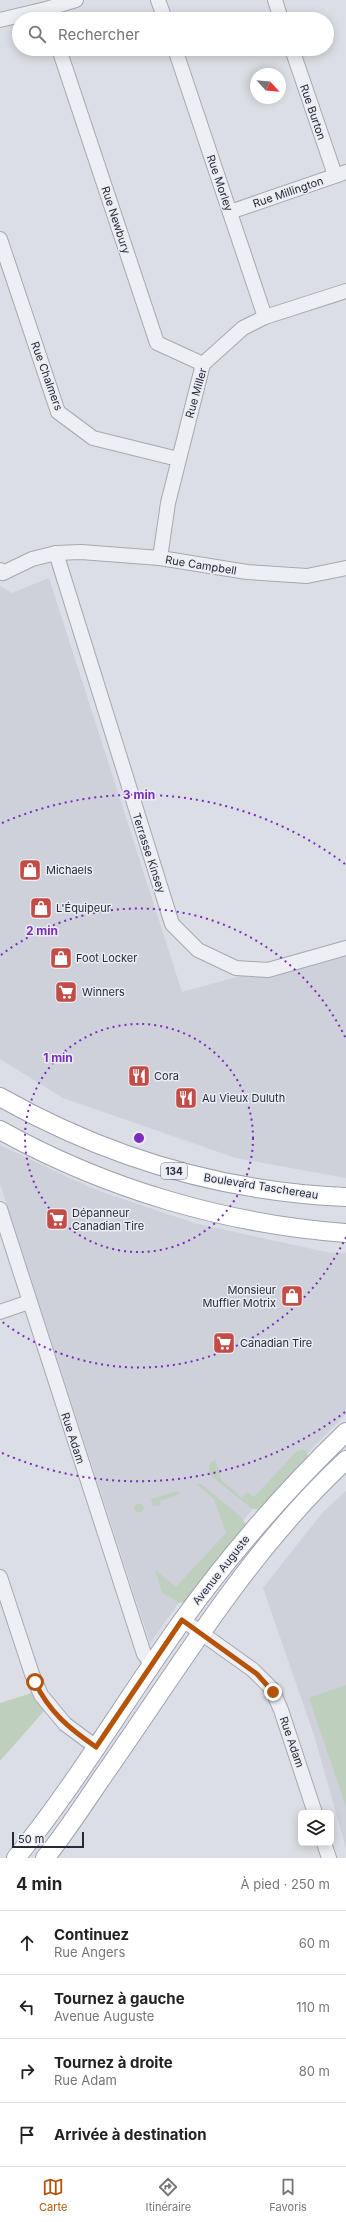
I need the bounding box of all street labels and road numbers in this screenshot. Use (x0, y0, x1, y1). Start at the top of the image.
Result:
street label: Rue Burton (297, 82, 329, 142)
street label: Rue Morley (204, 153, 236, 213)
street label: Rue Millington (251, 173, 325, 211)
street label: Rue Newbury (98, 184, 134, 256)
street label: Rue Chalmers (28, 340, 66, 413)
street label: Rue Miller (182, 366, 210, 420)
street label: Rue Campbell (164, 552, 238, 578)
street label: Terrasse Kinsey (129, 811, 169, 895)
road number: 134 (161, 1163, 187, 1179)
street label: Boulevard Taschereau (203, 1170, 319, 1202)
street label: Rue Adam (58, 1411, 88, 1465)
street label: Avenue Auguste (189, 1532, 253, 1608)
street label: Rue Adam (277, 1715, 307, 1769)

